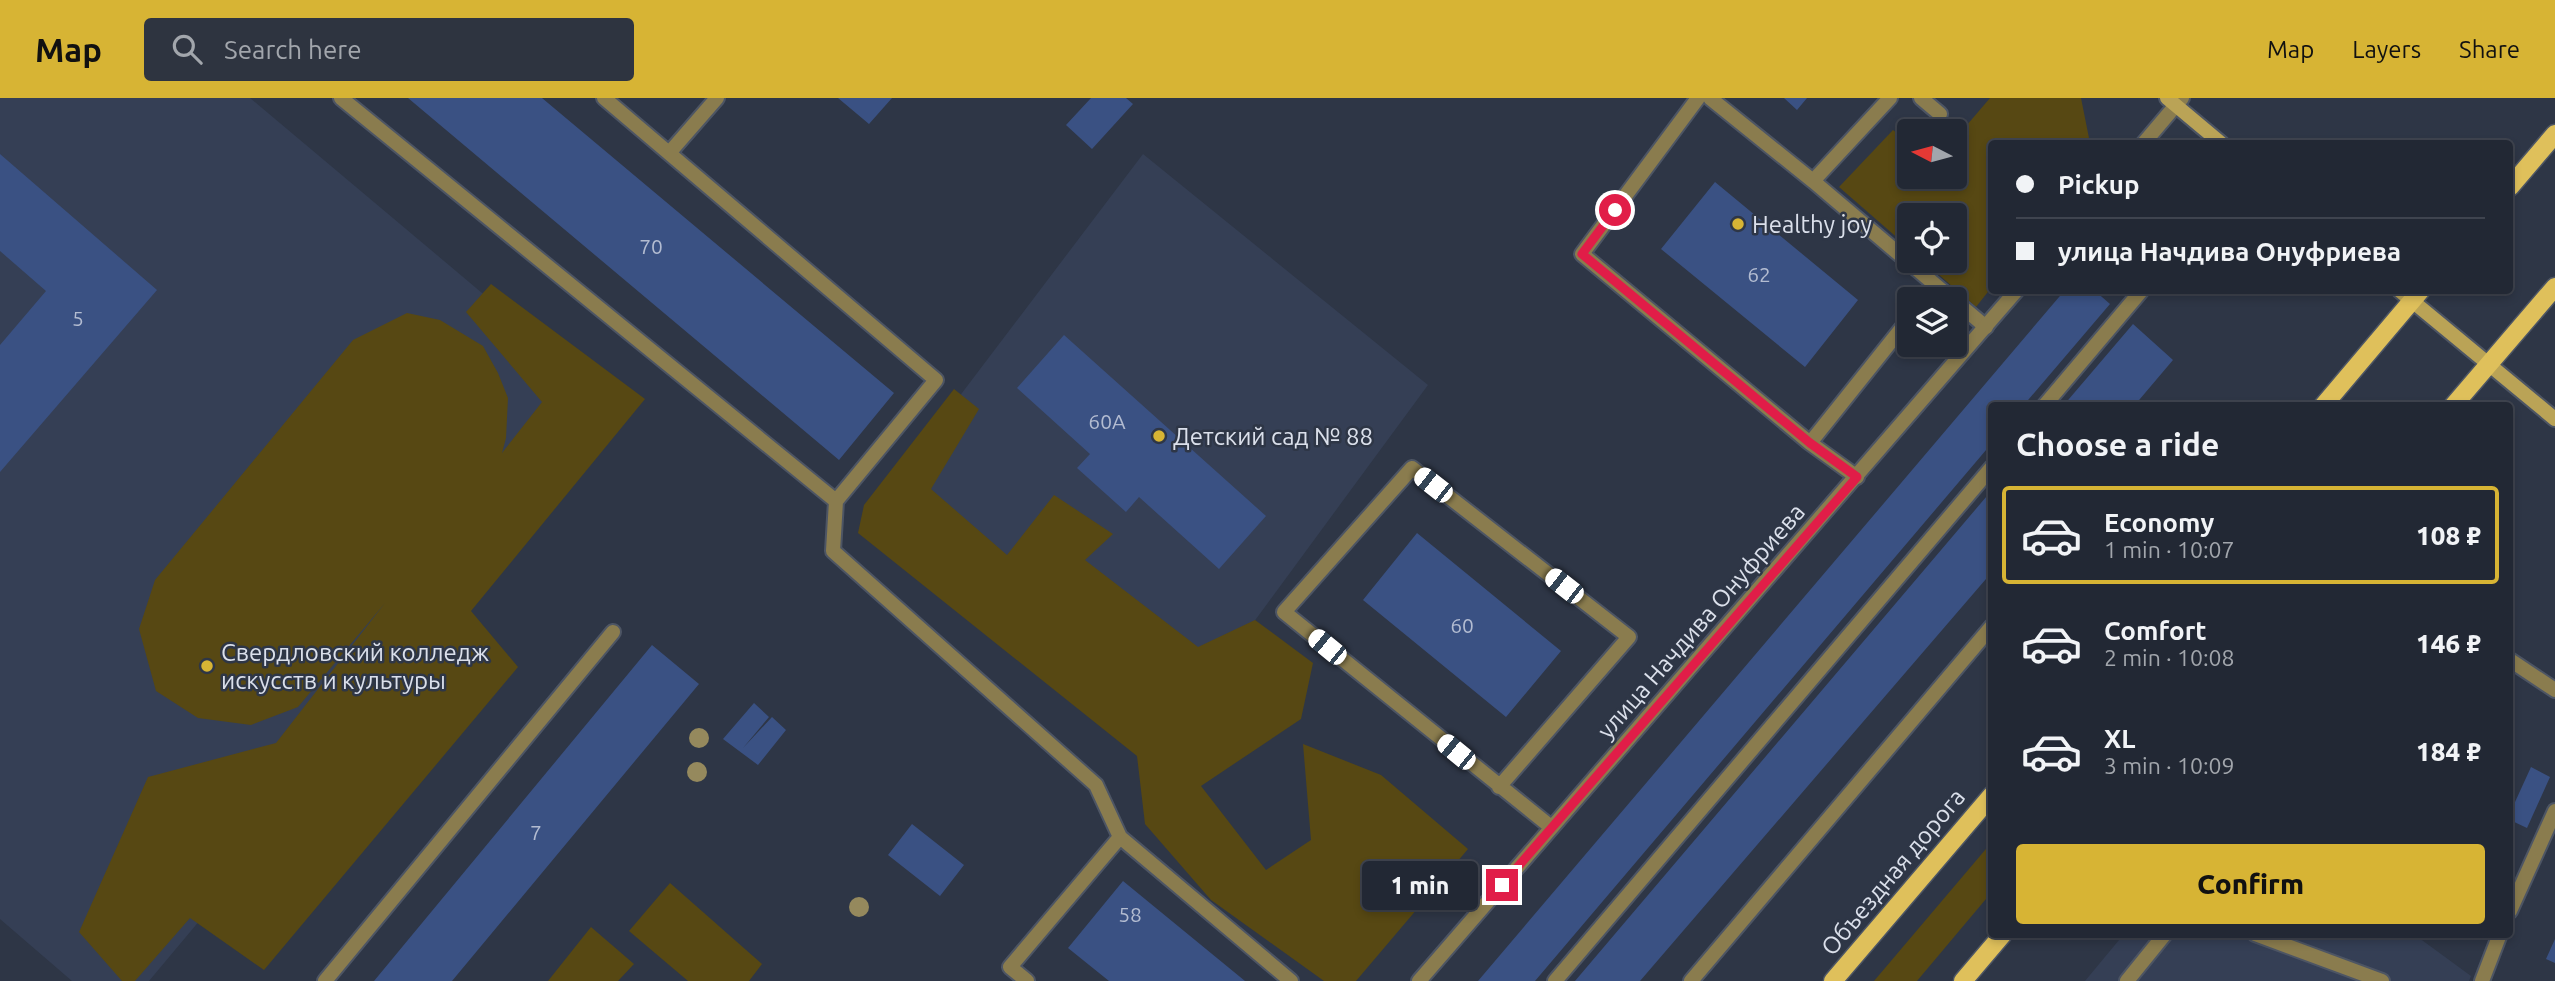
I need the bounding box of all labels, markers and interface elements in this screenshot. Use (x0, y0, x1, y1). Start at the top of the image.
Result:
search box (144, 18, 634, 81)
icon: search (168, 30, 206, 68)
text: Map (35, 31, 102, 68)
text: Search here (224, 35, 362, 64)
text: Map (2267, 36, 2314, 63)
text: Layers (2352, 36, 2421, 63)
text: Share (2459, 36, 2520, 63)
north arrow (1897, 119, 1967, 189)
map controls (1897, 119, 1967, 357)
text: Pickup (2058, 170, 2140, 199)
route start (1599, 194, 1631, 226)
button: locate (1897, 203, 1967, 273)
place label: Healthy joy (1752, 211, 1872, 238)
marker: Healthy joy (1730, 216, 1746, 232)
house number: 70 (639, 234, 663, 258)
text: улица Начдива Онуфриева (2058, 237, 2401, 266)
house number: 62 (1747, 262, 1771, 286)
button: layers (1897, 287, 1967, 357)
house number: 5 (72, 306, 84, 330)
house number: 60А (1088, 409, 1126, 433)
place label: Детский сад № 88 (1173, 423, 1373, 450)
text: Choose a ride (2016, 426, 2219, 462)
marker: Детский сад № 88 (1151, 428, 1167, 444)
car (1410, 464, 1457, 506)
street label: улица Начдива Онуфриева (1592, 498, 1810, 744)
icon: car (2020, 504, 2083, 567)
text: Economy (2104, 508, 2214, 537)
text: 108 ₽ (2416, 521, 2481, 550)
text: 1 min · 10:07 (2104, 537, 2235, 562)
car (1541, 565, 1588, 607)
icon: car (2020, 612, 2083, 675)
house number: 60 (1450, 613, 1474, 637)
text: Comfort (2104, 616, 2207, 645)
car (1305, 626, 1350, 668)
text: 146 ₽ (2416, 629, 2481, 658)
place label: Свердловский колледж искусств и культуры (221, 639, 489, 694)
text: 2 min · 10:08 (2104, 645, 2235, 670)
marker: Свердловский колледж искусств и культуры (199, 658, 215, 674)
icon: car (2020, 720, 2083, 783)
text: XL (2104, 724, 2135, 753)
car (1434, 731, 1479, 773)
text: 184 ₽ (2416, 737, 2481, 766)
text: 3 min · 10:09 (2104, 753, 2235, 778)
street label: Объездная дорога (1816, 783, 1970, 961)
house number: 7 (530, 820, 542, 844)
button: Confirm (2016, 844, 2485, 924)
callout: 1 min (1362, 860, 1478, 910)
route end (1486, 869, 1518, 901)
text: 1 min (1391, 873, 1449, 898)
house number: 58 (1118, 902, 1142, 926)

